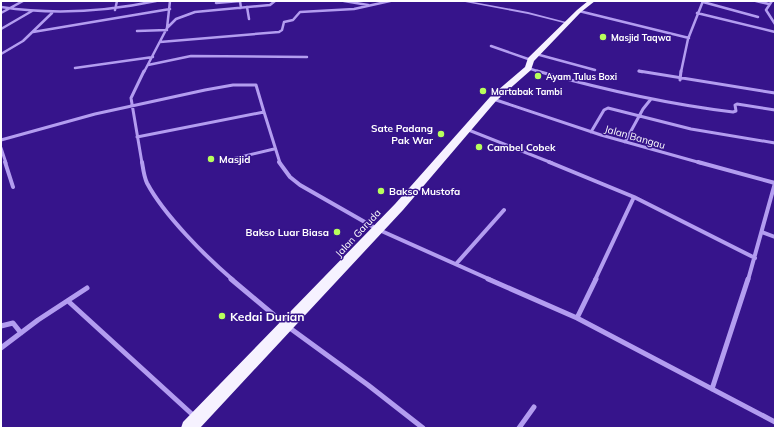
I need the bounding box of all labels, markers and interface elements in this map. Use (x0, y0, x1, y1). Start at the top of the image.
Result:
marker: Masjid Taqwa (598, 32, 608, 42)
place label: Masjid Taqwa (611, 32, 672, 43)
marker: Ayam Tulus Boxi (533, 71, 543, 81)
place label: Ayam Tulus Boxi (546, 71, 617, 83)
marker: Martabak Tambi (478, 86, 488, 96)
place label: Martabak Tambi (491, 86, 562, 97)
place label: Sate Padang Pak War (371, 122, 433, 147)
street label: Jalan Bangau (603, 122, 667, 152)
marker: Sate Padang Pak War (436, 129, 446, 139)
place label: Cambel Cobek (487, 141, 556, 154)
marker: Cambel Cobek (474, 142, 484, 152)
place label: Masjid (219, 153, 250, 166)
marker: Masjid (206, 154, 216, 164)
place label: Bakso Mustofa (389, 185, 460, 198)
marker: Bakso Mustofa (376, 186, 386, 196)
street label: Jalan Garuda (332, 206, 384, 260)
place label: Bakso Luar Biasa (246, 226, 329, 239)
marker: Bakso Luar Biasa (332, 227, 342, 237)
place label: Kedai Durian (230, 309, 305, 324)
marker: Kedai Durian (217, 311, 227, 321)

